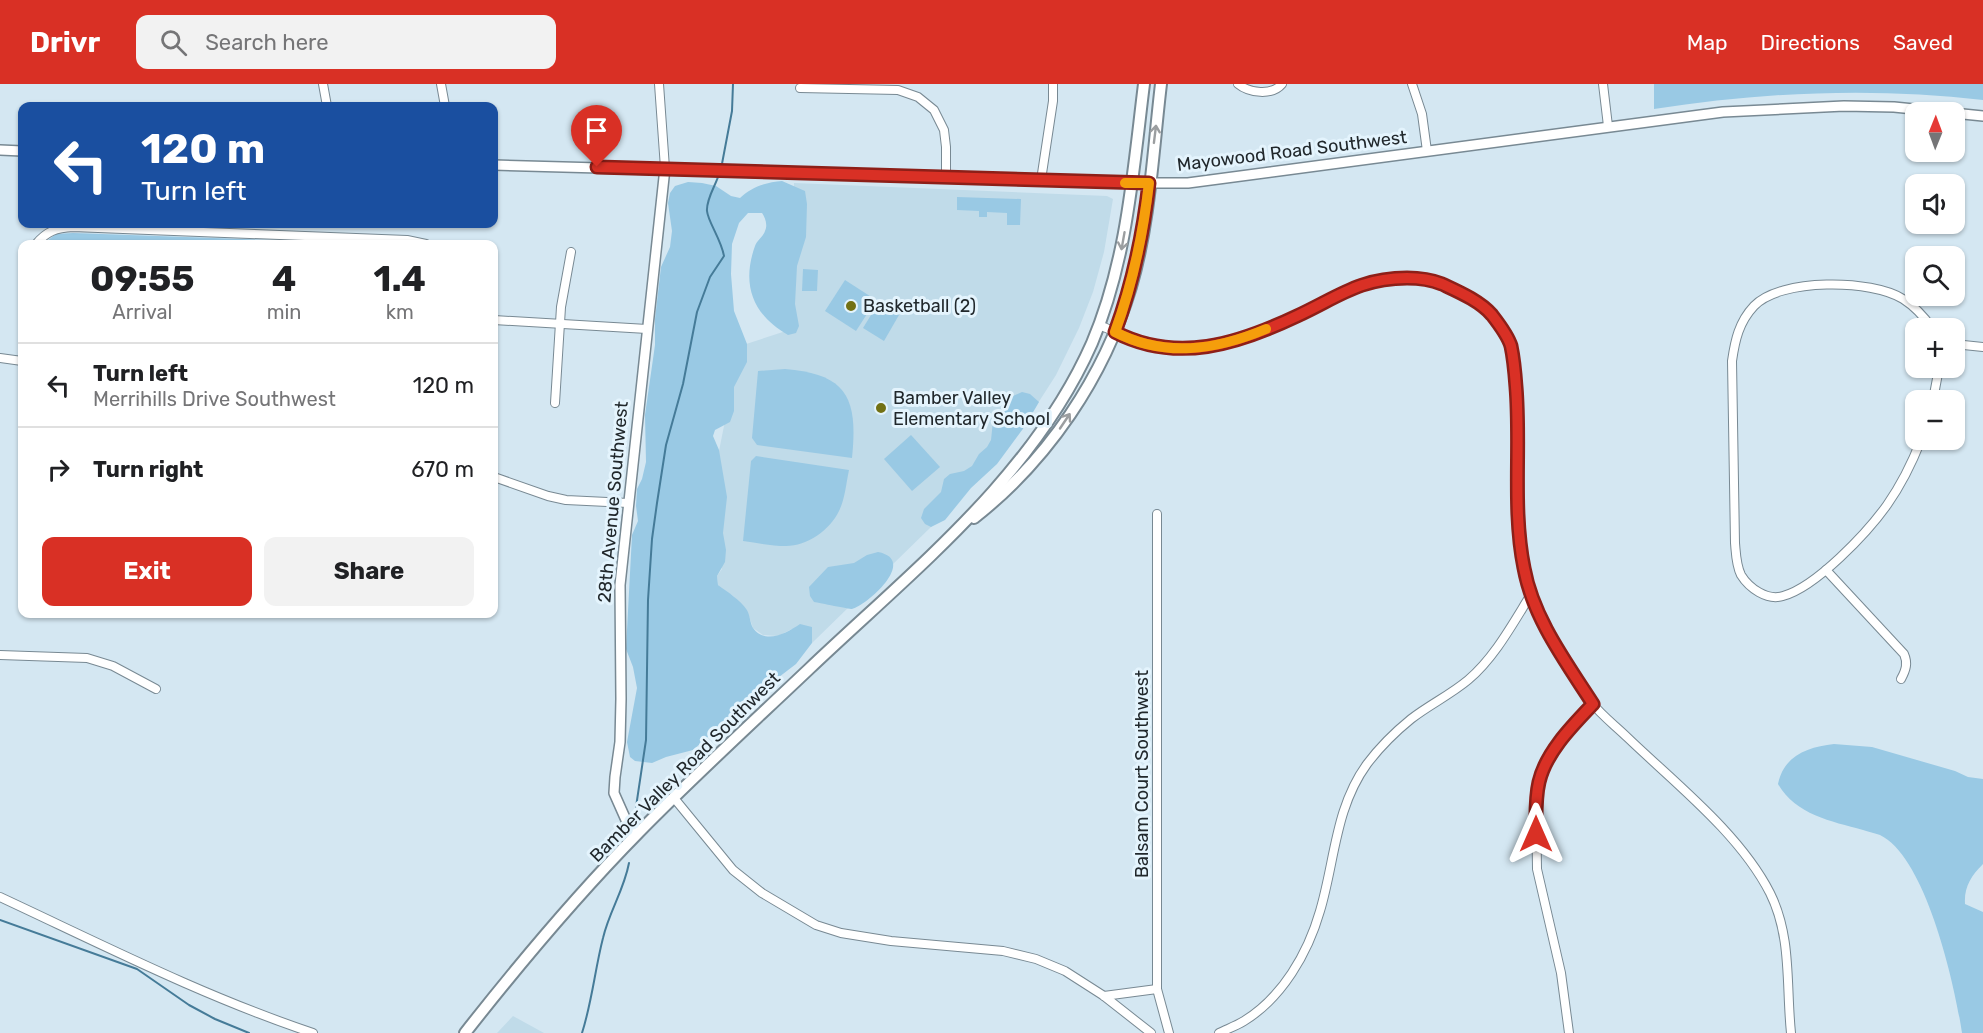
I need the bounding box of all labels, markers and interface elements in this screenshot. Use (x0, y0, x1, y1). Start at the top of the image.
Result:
search box (136, 15, 556, 69)
text: Drivr (30, 26, 100, 59)
icon: search (157, 26, 190, 59)
text: Search here (205, 29, 329, 56)
text: Map (1687, 30, 1728, 55)
text: Directions (1761, 30, 1860, 55)
text: Saved (1893, 30, 1953, 55)
north arrow (1905, 102, 1965, 162)
map controls (1905, 102, 1965, 450)
pin (571, 105, 622, 167)
icon: arrive (580, 114, 613, 147)
text: 120 m (141, 124, 265, 174)
one-way arrow (1150, 124, 1161, 144)
icon: left (42, 126, 120, 204)
street label: Mayowood Road Southwest (1176, 126, 1408, 176)
button: sound (1905, 174, 1965, 234)
text: Turn left (141, 175, 246, 207)
one-way arrow (1117, 231, 1128, 250)
button: search (1905, 246, 1965, 306)
text: 09:55 (90, 257, 195, 300)
text: 4 (272, 257, 296, 300)
text: 1.4 (373, 257, 426, 300)
place label: Basketball (2) (863, 295, 976, 317)
marker: Basketball (2) (844, 299, 858, 313)
text: Arrival (112, 300, 172, 324)
text: min (267, 300, 301, 324)
text: km (386, 300, 414, 324)
button: + (1905, 318, 1965, 378)
text: Turn left (93, 360, 188, 387)
icon: left (42, 369, 75, 402)
text: 120 m (413, 372, 474, 399)
text: Merrihills Drive Southwest (93, 387, 336, 411)
place label: Bamber Valley Elementary School (893, 387, 1050, 430)
button: − (1905, 390, 1965, 450)
street label: 28th Avenue Southwest (593, 400, 633, 604)
marker: Bamber Valley Elementary School (874, 401, 888, 415)
one-way arrow (1059, 413, 1071, 430)
icon: right (42, 453, 75, 486)
text: Turn right (93, 456, 203, 483)
text: 670 m (411, 456, 474, 483)
button: Exit (42, 537, 252, 606)
button: Share (264, 537, 474, 606)
street label: Bamber Valley Road Southwest (585, 667, 785, 867)
street label: Balsam Court Southwest (1131, 670, 1153, 878)
position arrow (1504, 802, 1568, 866)

